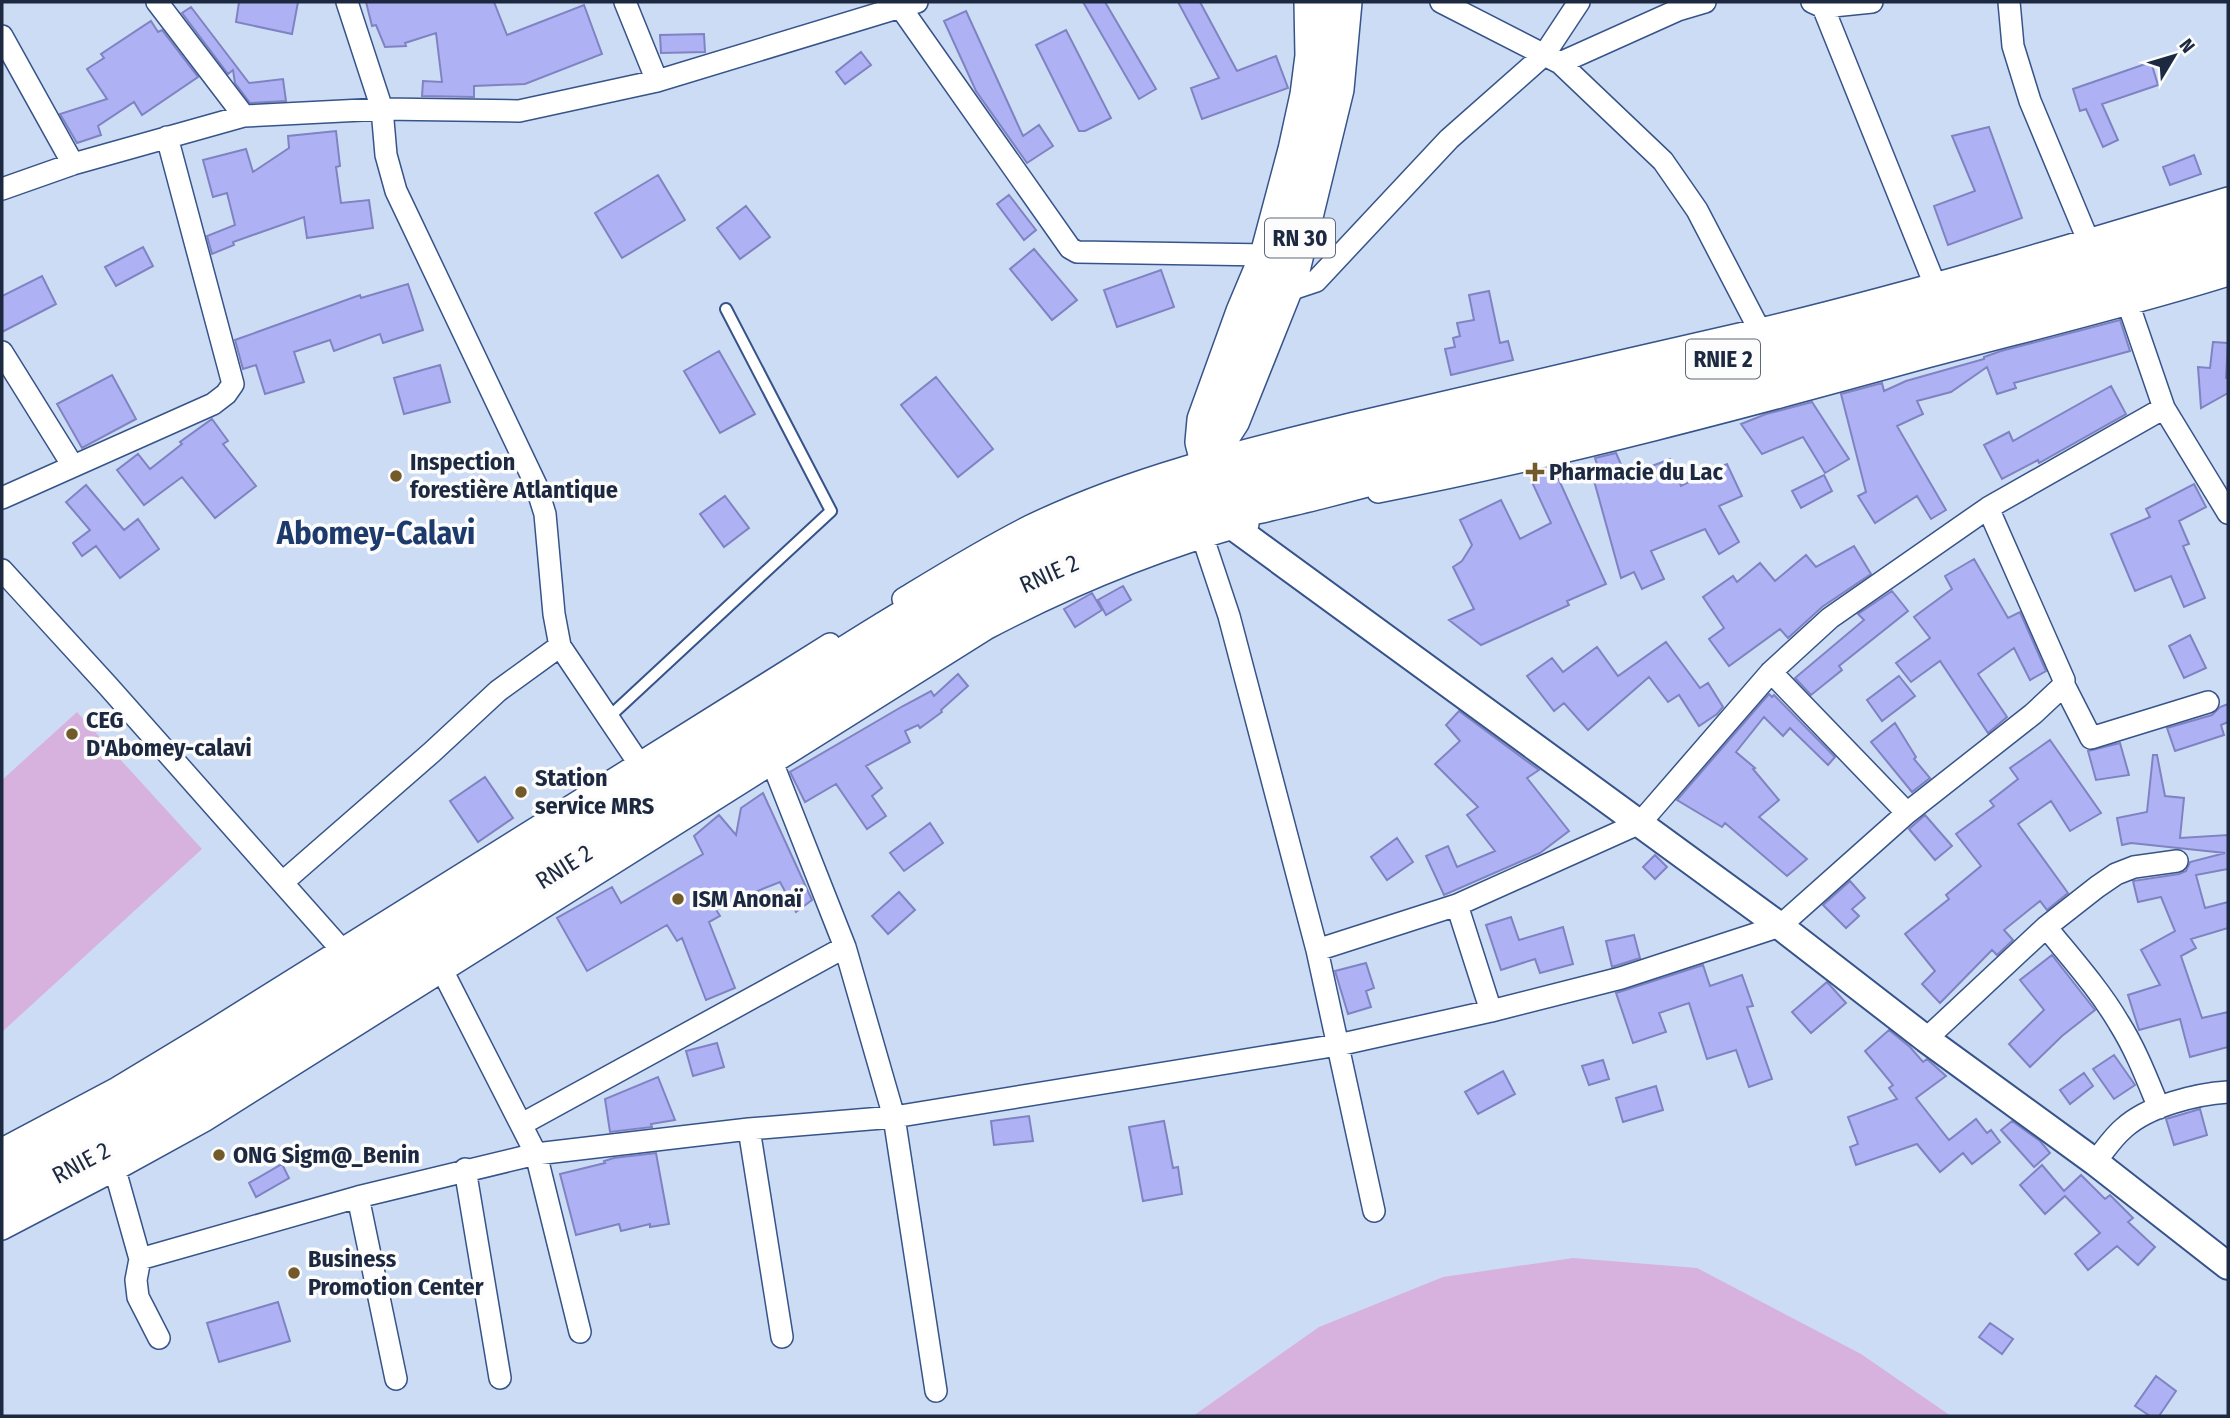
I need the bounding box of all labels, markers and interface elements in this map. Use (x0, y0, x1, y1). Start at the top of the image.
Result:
north arrow (2139, 21, 2209, 91)
text: N (2174, 34, 2200, 57)
road number: RN 30 (1265, 218, 1335, 258)
road number: RNIE 2 (1686, 340, 1760, 378)
place label: Inspection forestière Atlantique (410, 448, 618, 504)
place label: Pharmacie du Lac (1549, 458, 1723, 486)
marker: Pharmacie du Lac (1527, 464, 1543, 480)
marker: Inspection forestière Atlantique (388, 468, 404, 484)
district label: Abomey-Calavi (276, 514, 475, 552)
street label: RNIE 2 (1015, 549, 1083, 599)
place label: CEG D'Abomey-calavi (86, 706, 252, 762)
marker: CEG D'Abomey-calavi (64, 726, 80, 742)
place label: Station service MRS (535, 764, 654, 820)
marker: Station service MRS (513, 784, 529, 800)
street label: RNIE 2 (531, 839, 597, 895)
place label: ISM Anonaï (692, 885, 804, 913)
marker: ISM Anonaï (670, 891, 686, 907)
street label: RNIE 2 (47, 1136, 115, 1190)
place label: ONG Sigm@_Benin (233, 1141, 420, 1169)
marker: ONG Sigm@_Benin (211, 1147, 227, 1163)
place label: Business Promotion Center (308, 1245, 484, 1301)
marker: Business Promotion Center (286, 1265, 302, 1281)

